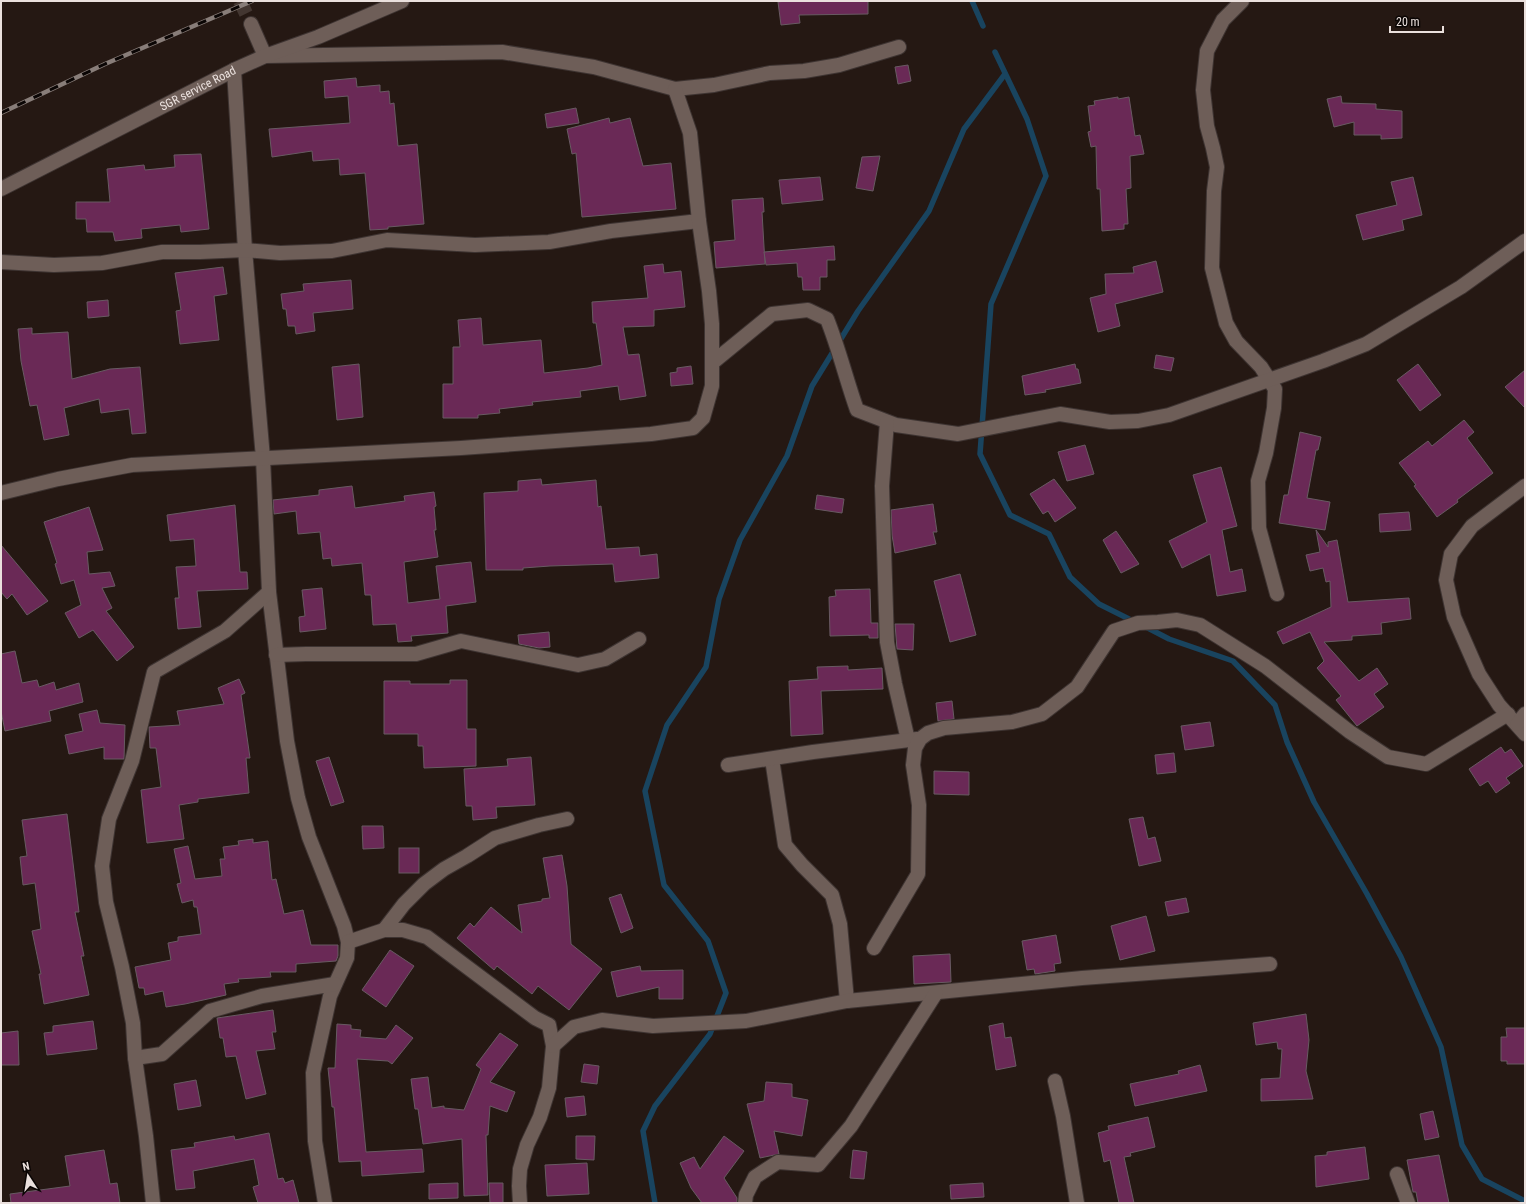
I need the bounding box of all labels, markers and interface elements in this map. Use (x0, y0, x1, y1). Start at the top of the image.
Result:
scale bar (1390, 8, 1443, 34)
text: 20 m (1396, 15, 1420, 29)
street label: SGR service Road (158, 63, 238, 114)
north arrow (8, 1156, 48, 1196)
text: N (21, 1160, 31, 1174)

